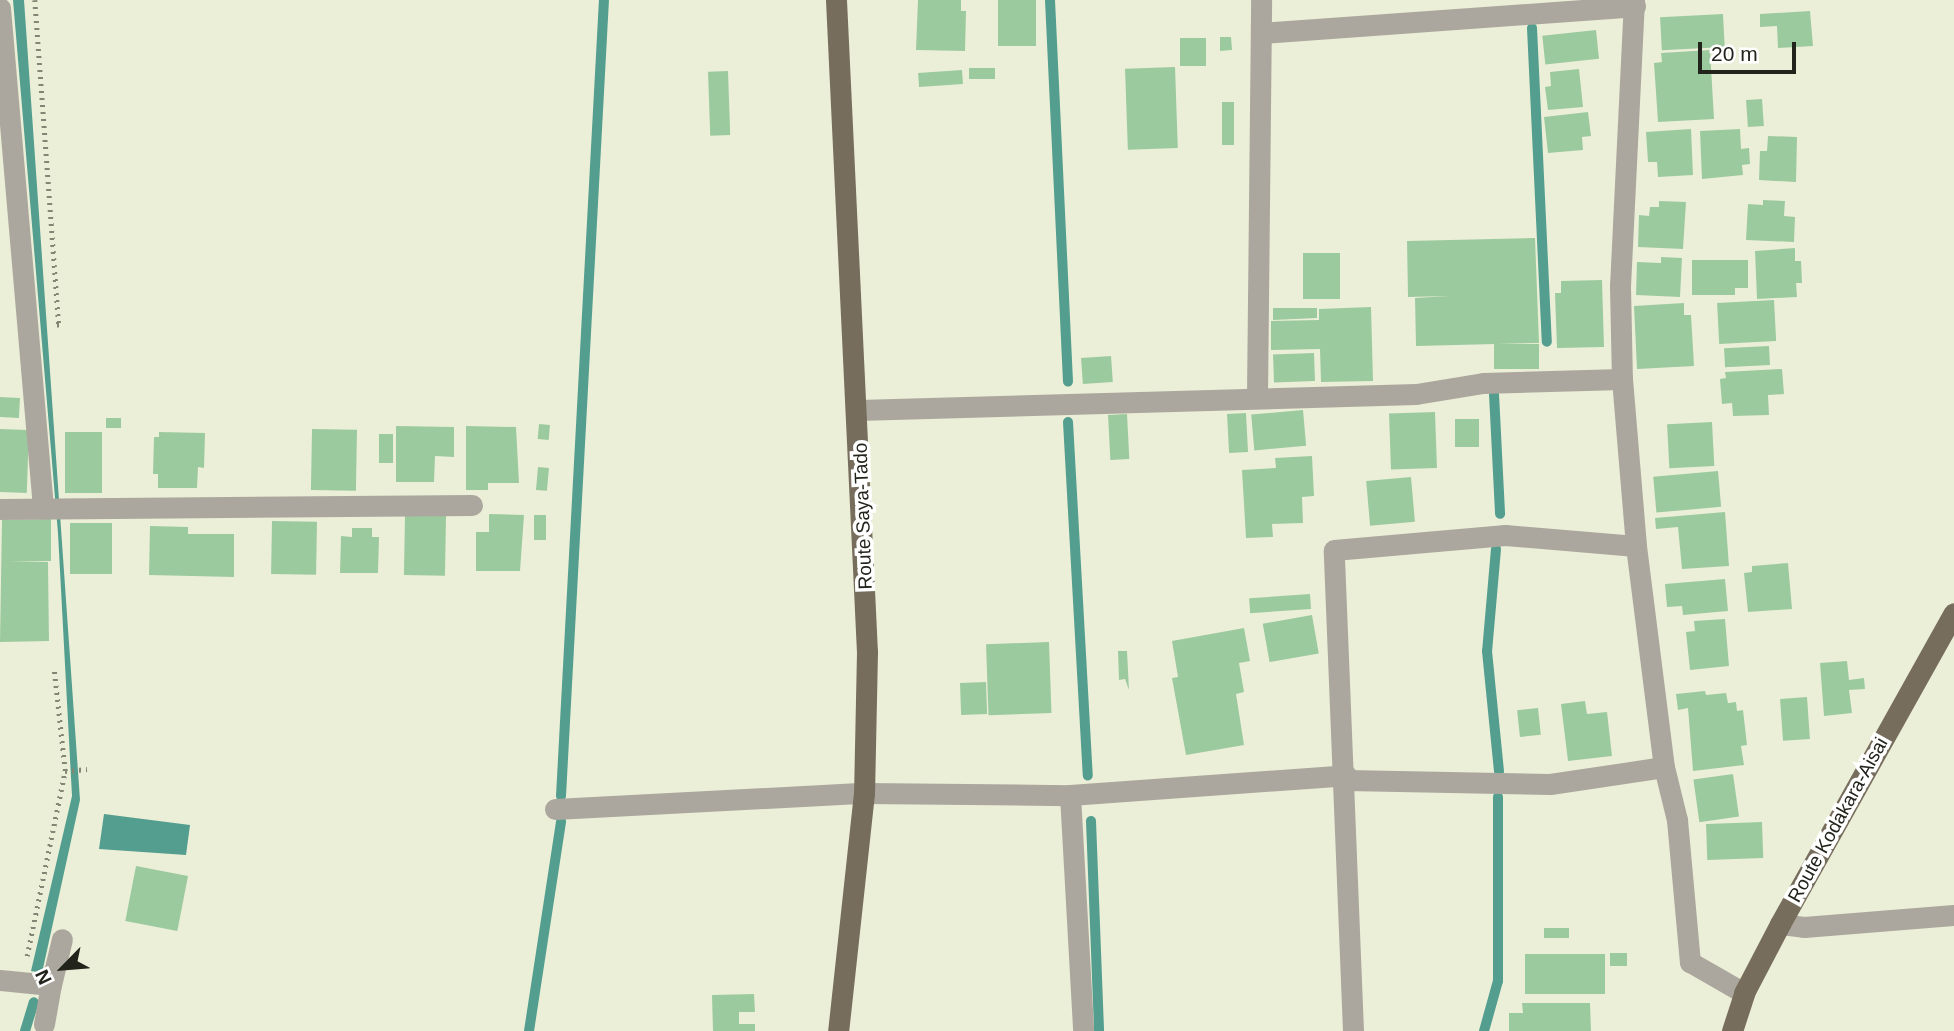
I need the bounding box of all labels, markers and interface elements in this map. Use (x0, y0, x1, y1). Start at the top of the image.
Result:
scale bar (1702, 28, 1800, 72)
text: 20 m (1711, 42, 1758, 65)
street label: Route Saya-Tado (849, 442, 877, 590)
street label: Route Kodakara-Aisai (1783, 734, 1893, 906)
north arrow (28, 933, 98, 1003)
text: N (31, 966, 56, 988)

